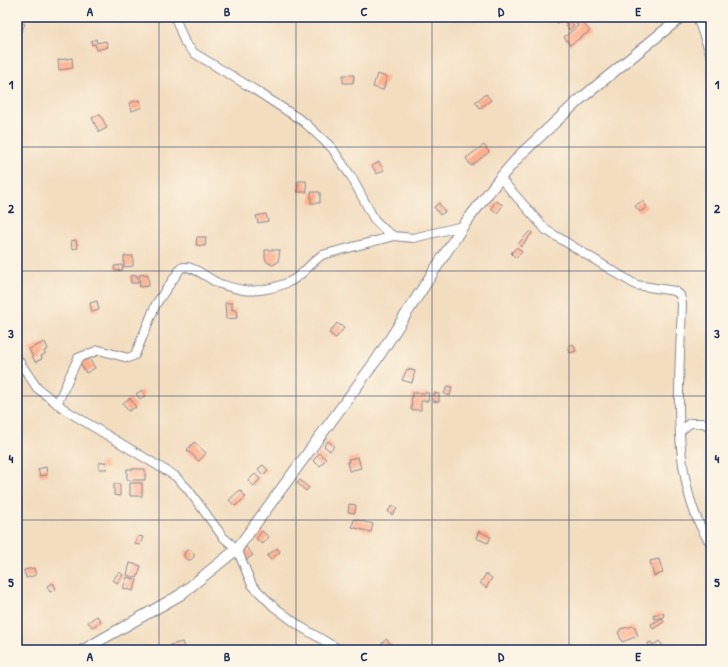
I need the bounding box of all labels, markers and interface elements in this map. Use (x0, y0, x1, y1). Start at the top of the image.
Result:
text: A (87, 2, 94, 20)
text: B (224, 2, 231, 20)
text: C (360, 2, 368, 20)
text: D (498, 2, 505, 20)
text: E (635, 2, 641, 20)
text: 1 (9, 75, 14, 93)
text: 1 (715, 75, 720, 93)
text: 2 (8, 199, 15, 217)
text: 2 (714, 199, 721, 217)
text: 3 (8, 324, 14, 342)
text: 3 (714, 324, 720, 342)
text: 4 (9, 449, 14, 467)
text: 4 (715, 449, 720, 467)
text: 5 (8, 573, 14, 591)
text: 5 (714, 573, 720, 591)
text: A (87, 647, 94, 665)
text: B (224, 647, 231, 665)
text: C (360, 647, 368, 665)
text: D (498, 647, 505, 665)
text: E (635, 647, 641, 665)

